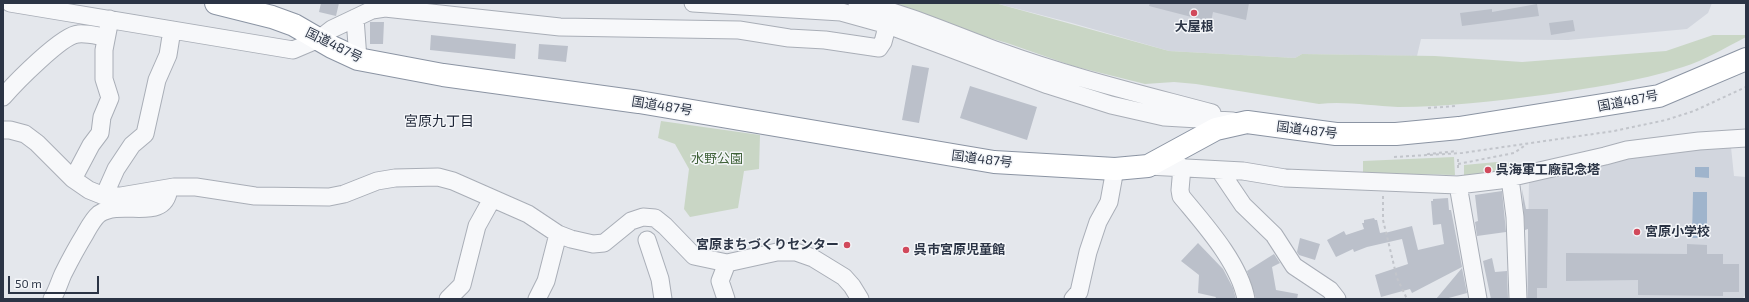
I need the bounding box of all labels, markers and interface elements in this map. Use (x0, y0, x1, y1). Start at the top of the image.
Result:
marker: 大屋根 (1189, 8, 1199, 18)
place label: 大屋根 (1175, 19, 1213, 35)
street label: 国道487号 (303, 25, 365, 65)
street label: 国道487号 (1596, 87, 1660, 115)
street label: 国道487号 (630, 93, 694, 119)
district label: 宮原九丁目 (404, 113, 474, 129)
street label: 国道487号 (1276, 119, 1338, 141)
street label: 国道487号 (951, 148, 1013, 170)
park label: 水野公園 (691, 151, 743, 167)
place label: 呉海軍工廠記念塔 (1496, 162, 1600, 178)
marker: 呉海軍工廠記念塔 (1483, 165, 1493, 175)
place label: 宮原小学校 (1645, 224, 1710, 240)
marker: 宮原小学校 (1632, 227, 1642, 237)
place label: 宮原まちづくりセンター (696, 237, 839, 253)
marker: 宮原まちづくりセンター (842, 240, 852, 250)
place label: 呉市宮原児童館 (914, 242, 1005, 258)
marker: 呉市宮原児童館 (901, 245, 911, 255)
scale bar (10, 268, 101, 294)
text: 50 m (15, 276, 42, 290)

